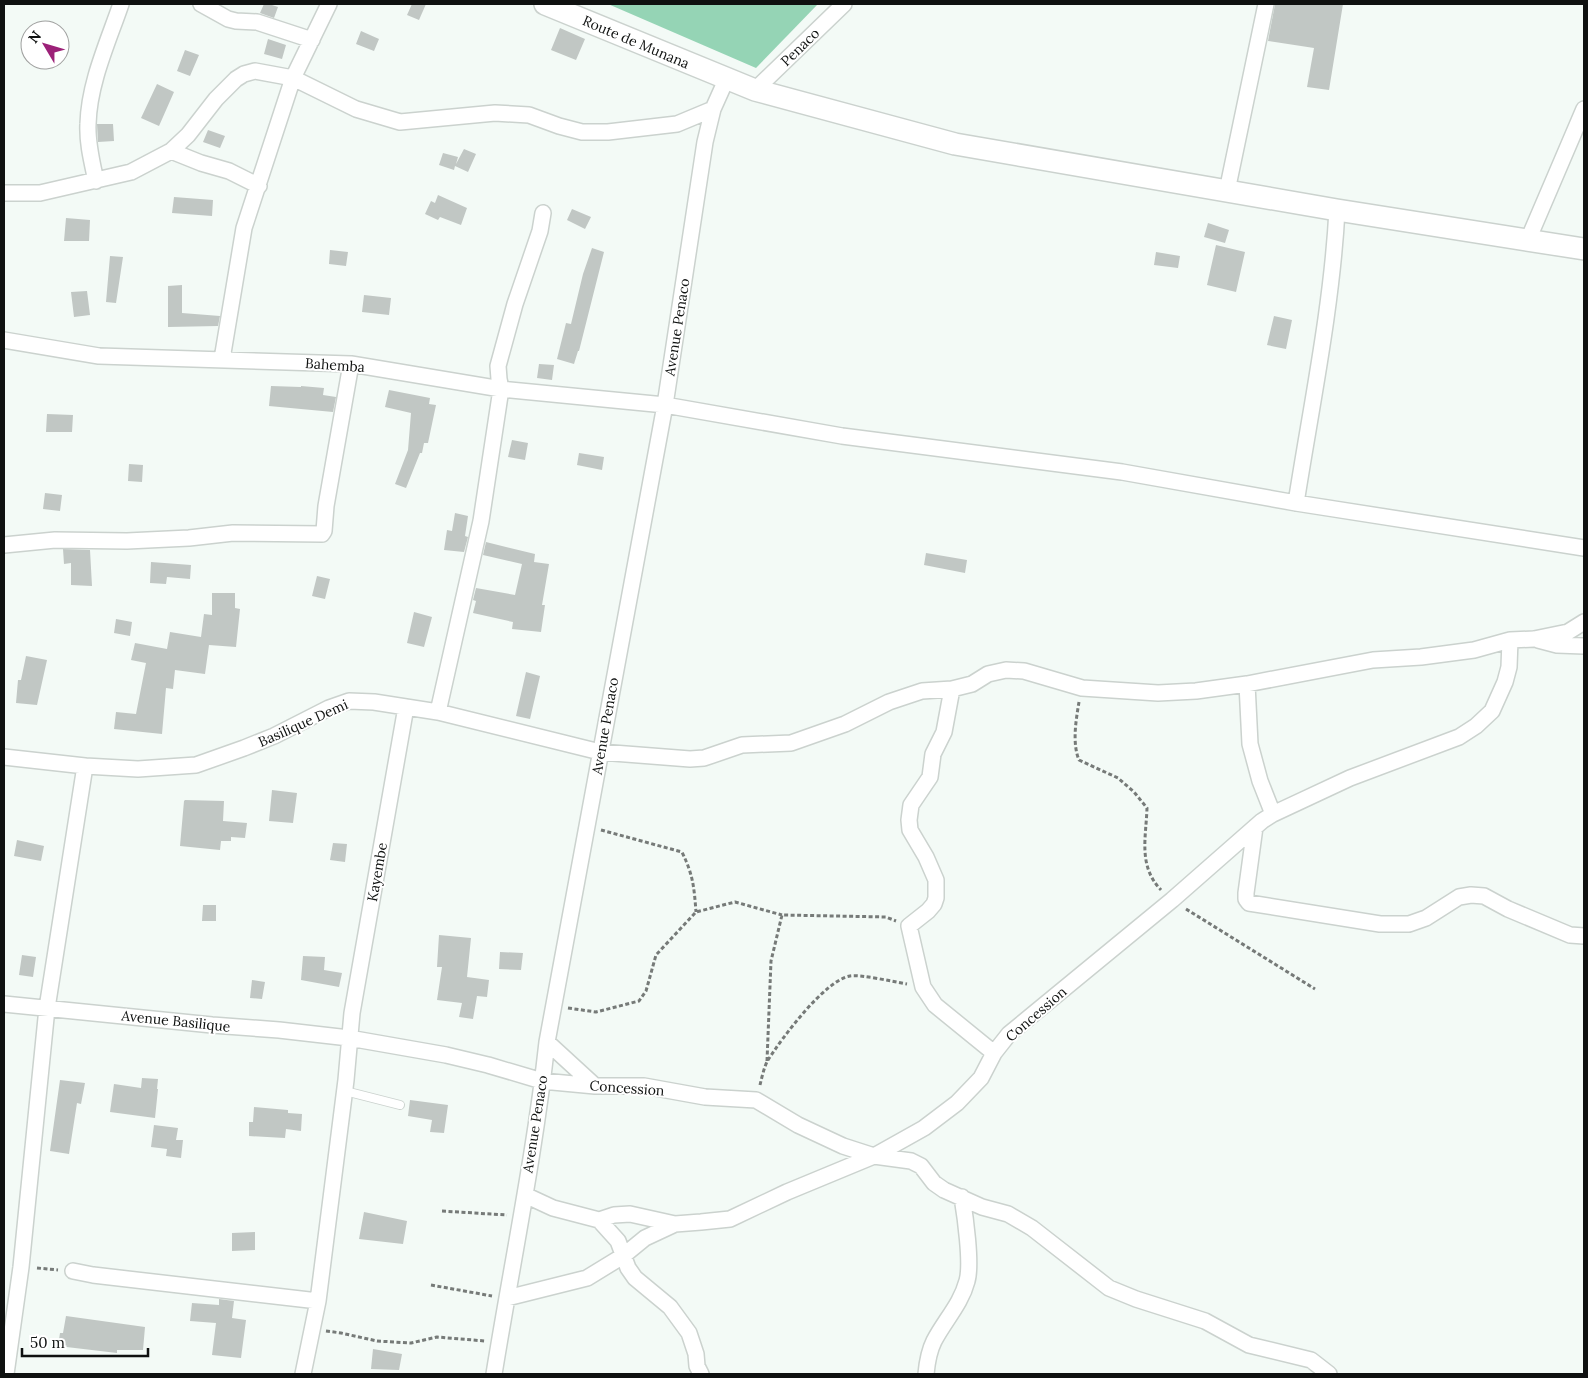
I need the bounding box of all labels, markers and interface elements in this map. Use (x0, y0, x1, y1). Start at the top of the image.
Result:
street label: Route de Munana (580, 11, 692, 73)
north arrow (20, 20, 70, 70)
street label: Penaco (777, 24, 823, 70)
text: N (24, 27, 45, 47)
street label: Avenue Penaco (660, 277, 694, 378)
street label: Bahemba (305, 354, 365, 376)
street label: Avenue Penaco (587, 676, 622, 777)
street label: Basilique Demi (255, 695, 351, 751)
street label: Kayembe (363, 841, 391, 903)
street label: Concession (1002, 982, 1071, 1045)
street label: Avenue Basilique (120, 1006, 232, 1036)
street label: Avenue Penaco (518, 1074, 552, 1175)
street label: Concession (589, 1076, 666, 1100)
scale bar (22, 1326, 149, 1358)
text: 50 m (30, 1333, 65, 1352)

